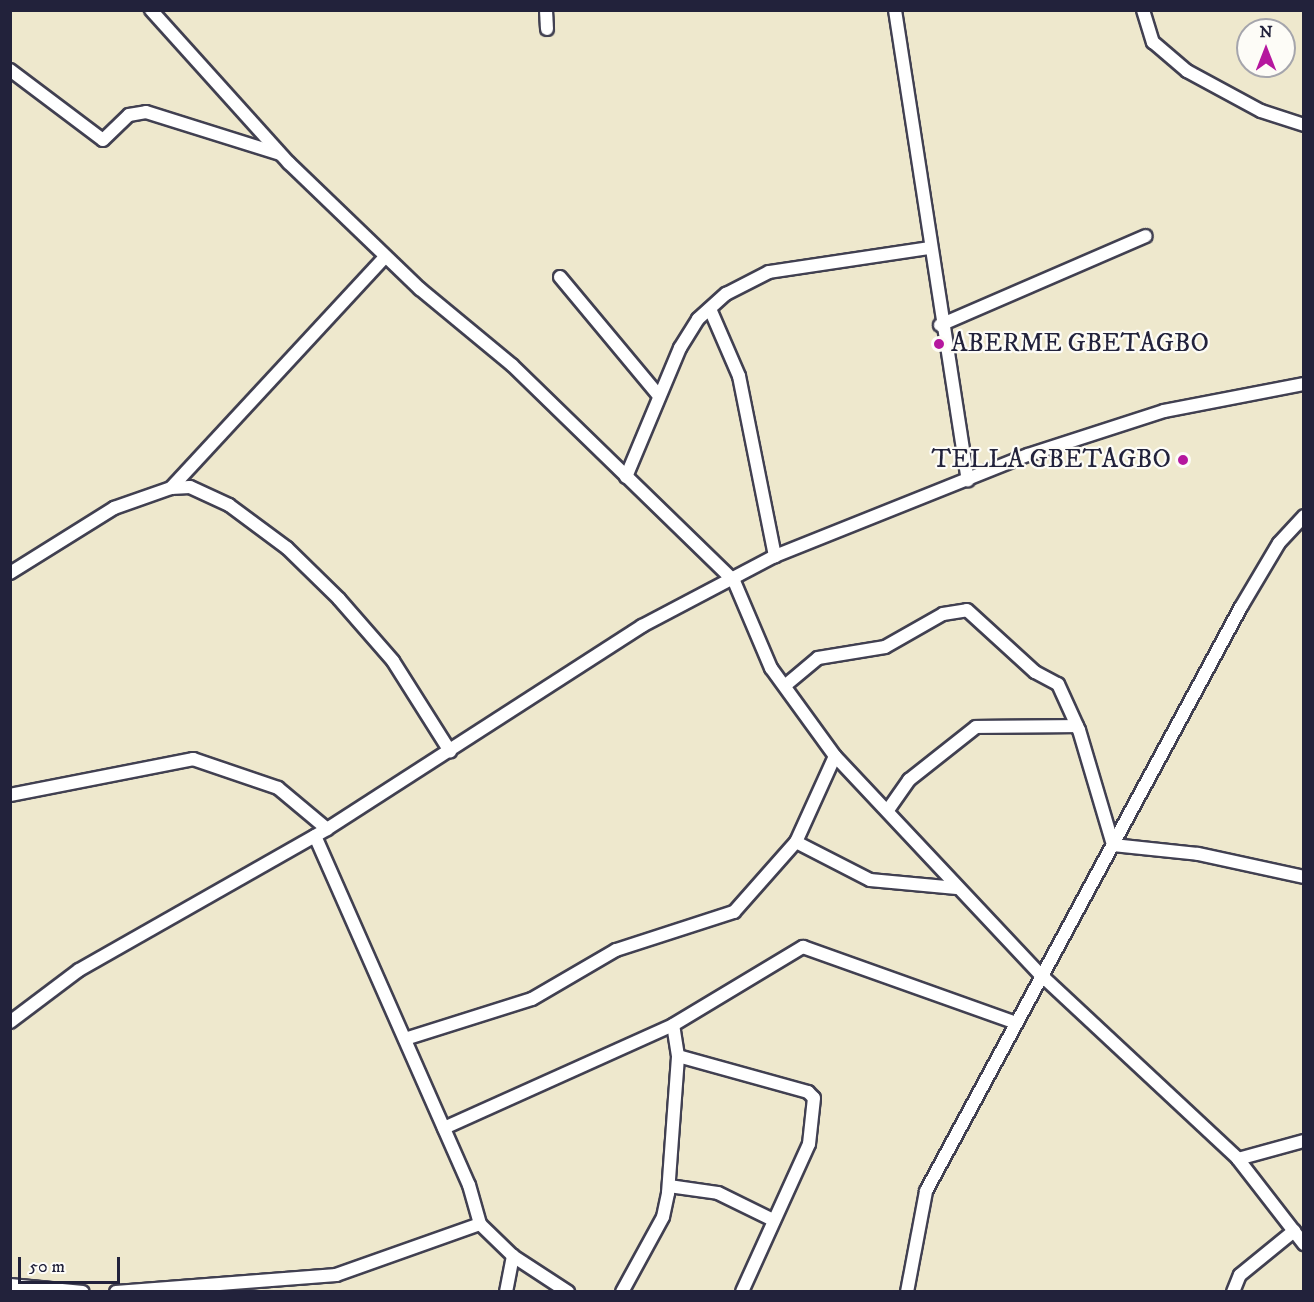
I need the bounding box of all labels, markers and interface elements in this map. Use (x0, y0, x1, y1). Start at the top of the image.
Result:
north arrow (1236, 18, 1296, 78)
text: N (1259, 22, 1273, 42)
place label: ABERME GBETAGBO (951, 328, 1209, 360)
marker: ABERME GBETAGBO (932, 337, 946, 351)
place label: TELLA GBETAGBO (931, 444, 1171, 476)
marker: TELLA GBETAGBO (1176, 453, 1190, 467)
scale bar (21, 1245, 123, 1283)
text: 50 m (29, 1256, 65, 1278)

